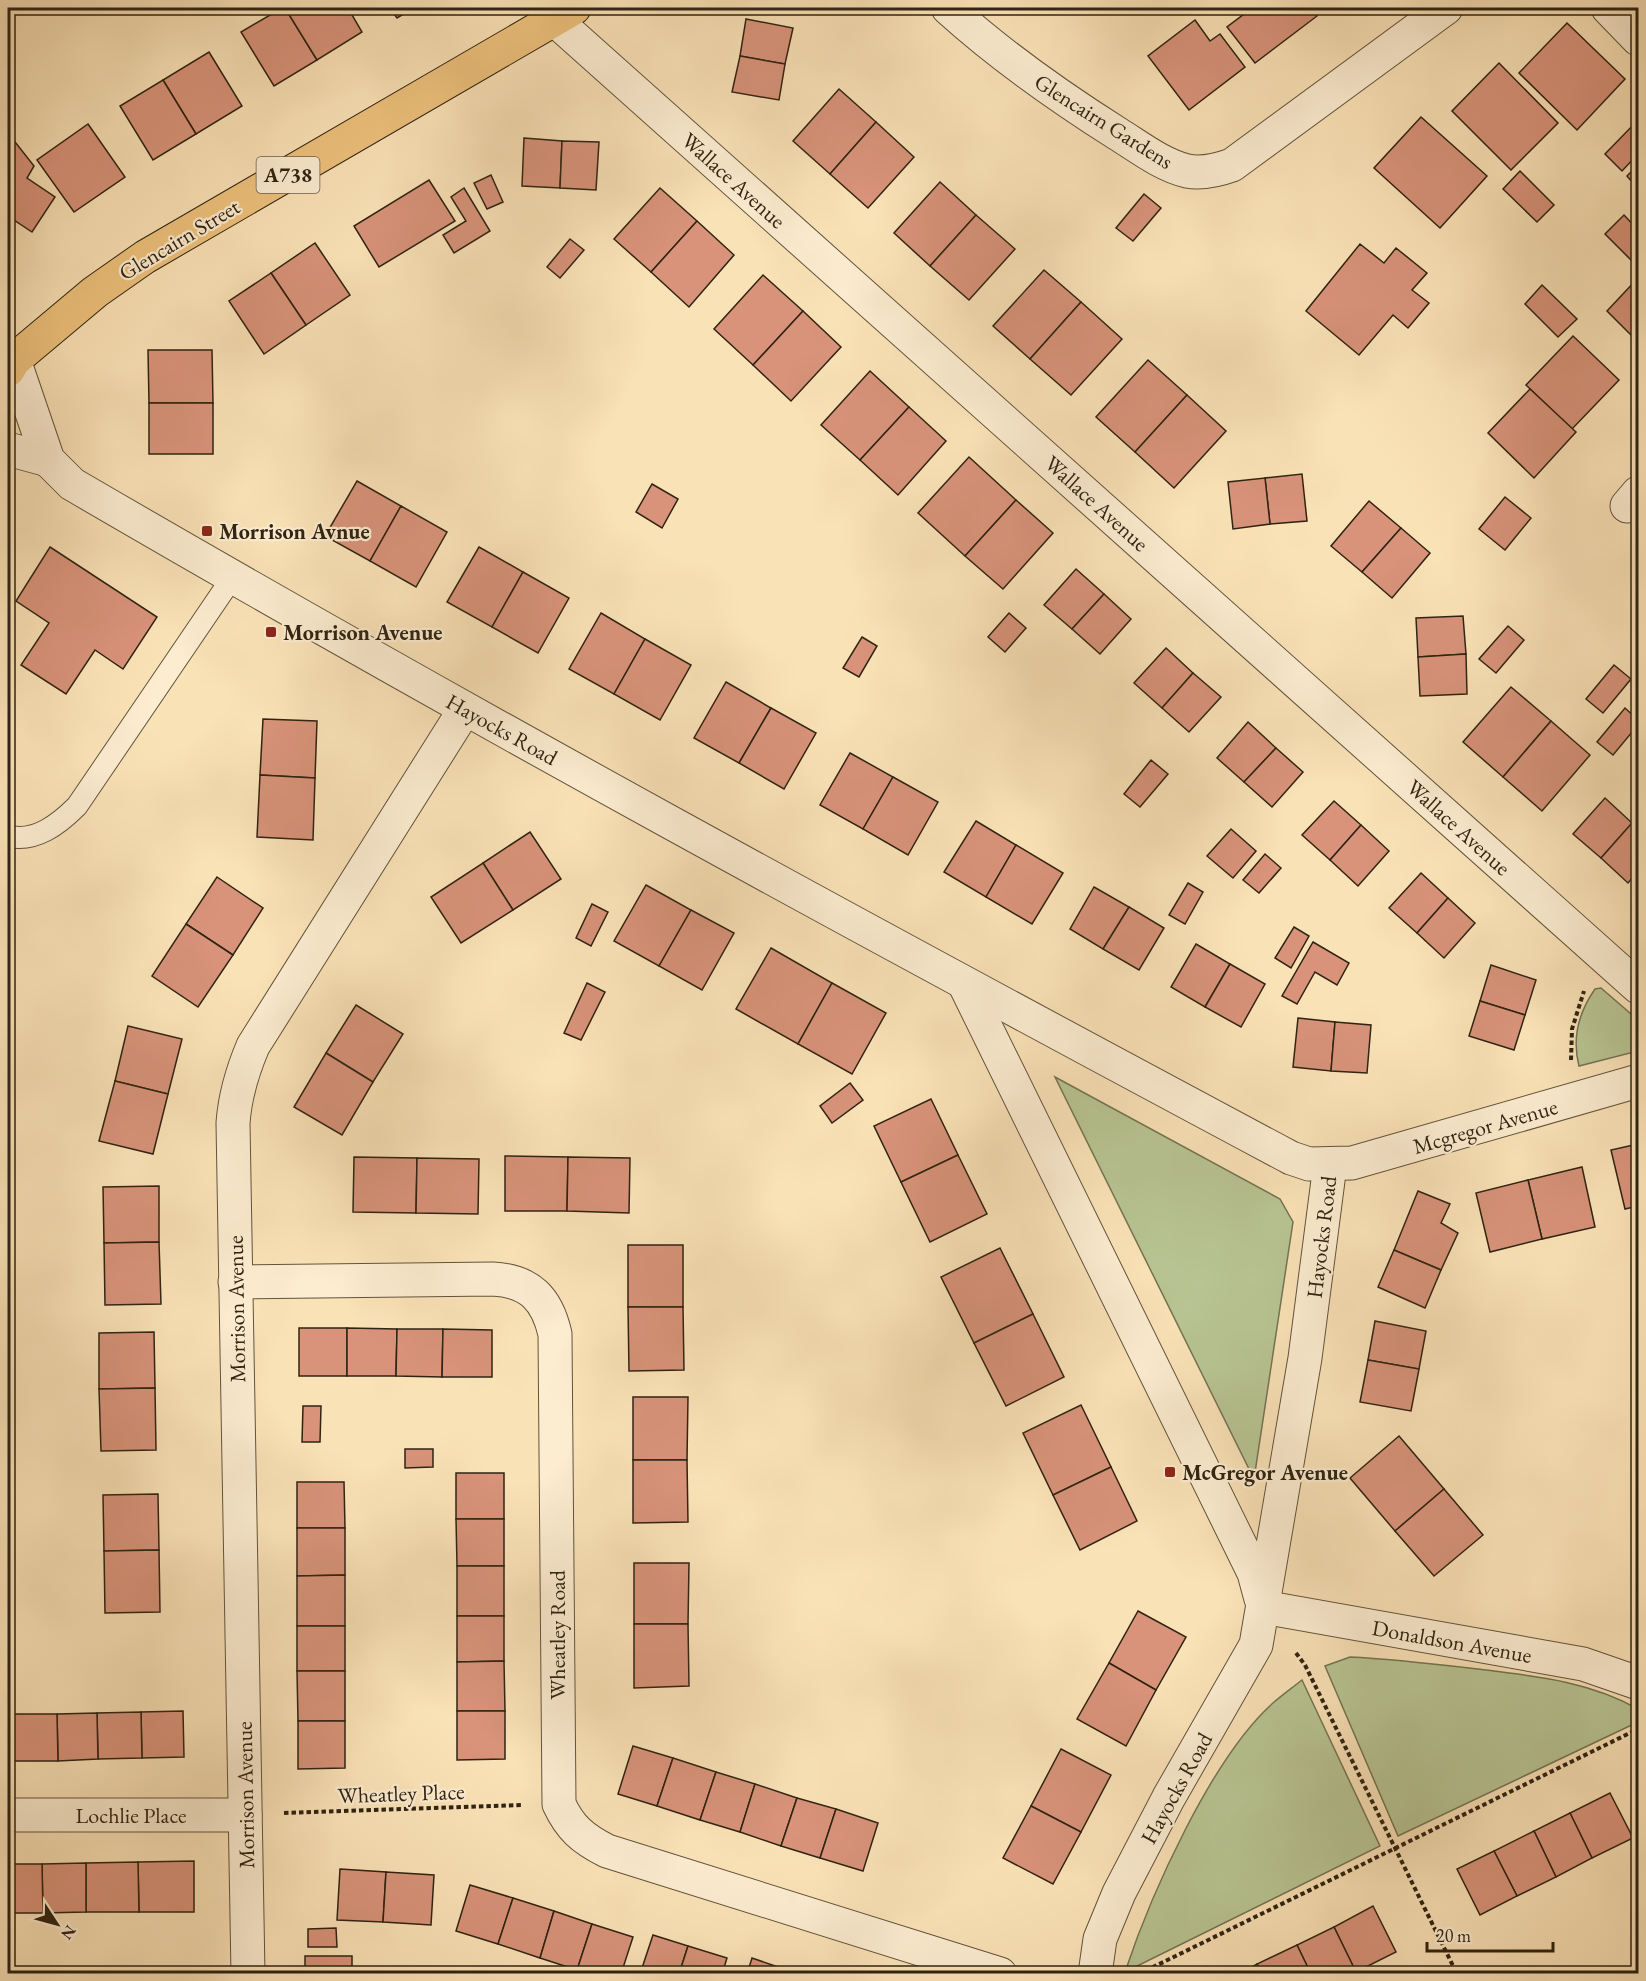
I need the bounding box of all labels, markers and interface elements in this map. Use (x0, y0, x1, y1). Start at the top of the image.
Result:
street label: Glencairn Gardens (1029, 67, 1179, 176)
street label: Wallace Avenue (675, 126, 792, 235)
road number: A738 (256, 157, 320, 193)
street label: Glencairn Street (113, 192, 245, 287)
street label: Wallace Avenue (1038, 449, 1155, 558)
place label: Morrison Avnue (219, 517, 370, 546)
marker: Morrison Avnue (200, 524, 214, 538)
place label: Morrison Avenue (283, 618, 442, 647)
marker: Morrison Avenue (264, 625, 278, 639)
street label: Hayocks Road (441, 687, 563, 772)
street label: Wallace Avenue (1400, 773, 1517, 882)
street label: Mcgregor Avenue (1409, 1092, 1561, 1161)
street label: Hayocks Road (1300, 1173, 1343, 1300)
street label: Morrison Avenue (221, 1235, 252, 1383)
place label: McGregor Avenue (1182, 1458, 1348, 1487)
marker: McGregor Avenue (1163, 1465, 1177, 1479)
street label: Wheatley Road (543, 1569, 572, 1700)
street label: Donaldson Avenue (1370, 1613, 1534, 1670)
street label: Morrison Avenue (230, 1721, 261, 1869)
street label: Hayocks Road (1134, 1727, 1219, 1849)
street label: Wheatley Place (337, 1777, 465, 1810)
street label: Lochlie Place (76, 1801, 187, 1830)
north arrow (27, 1894, 87, 1954)
scale bar (1427, 1915, 1553, 1953)
text: N (56, 1921, 81, 1944)
text: 20 m (1436, 1924, 1471, 1947)

